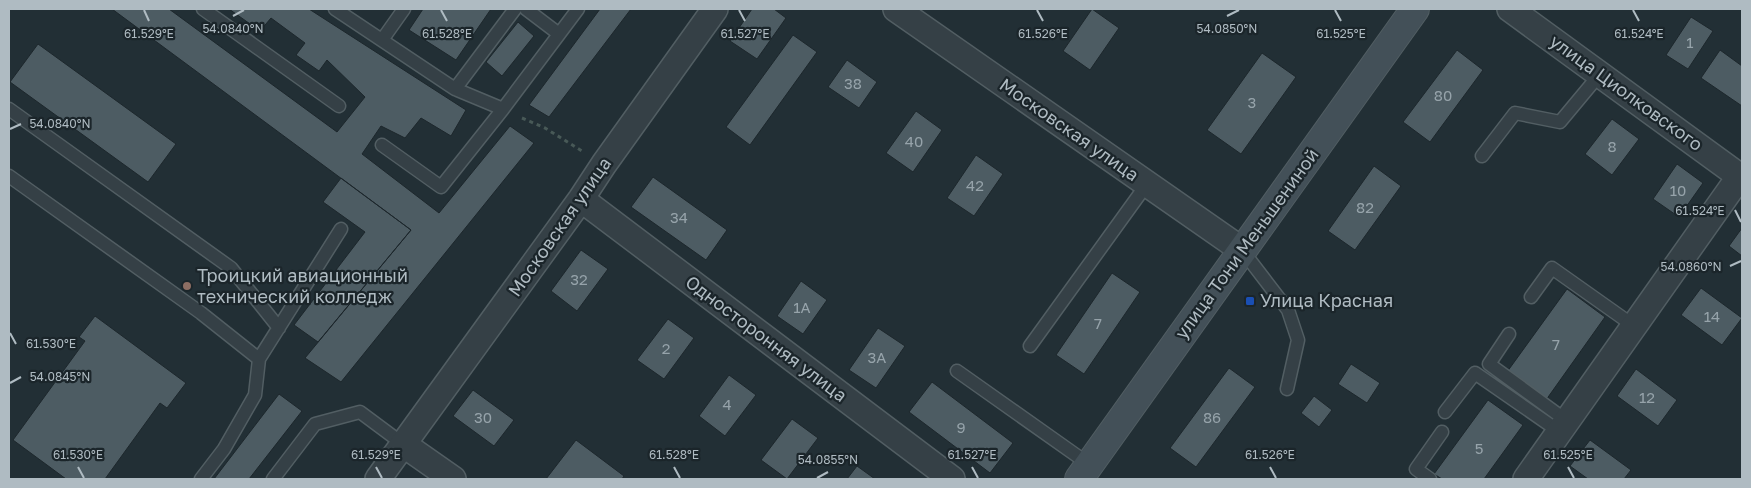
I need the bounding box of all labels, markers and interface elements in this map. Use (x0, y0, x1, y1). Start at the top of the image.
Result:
text: 54.0840°N (202, 21, 264, 36)
text: 54.0850°N (1197, 21, 1257, 36)
text: 61.529°E (124, 26, 174, 41)
text: 61.528°E (422, 26, 472, 41)
text: 61.527°E (721, 26, 769, 41)
text: 61.526°E (1018, 26, 1068, 41)
text: 61.525°E (1316, 26, 1366, 41)
text: 61.524°E (1614, 26, 1664, 41)
street label: улица Циолковского (1546, 29, 1707, 155)
house number: 1 (1686, 33, 1694, 51)
street label: Московская улица (996, 73, 1143, 185)
house number: 38 (844, 74, 862, 92)
house number: 80 (1434, 86, 1452, 104)
house number: 3 (1248, 93, 1256, 111)
text: 54.0840°N (29, 116, 91, 131)
house number: 40 (905, 132, 923, 150)
house number: 8 (1607, 137, 1617, 155)
street label: улица Тони Меньшениной (1170, 144, 1323, 343)
street label: Московская улица (503, 153, 615, 300)
house number: 42 (966, 176, 984, 194)
house number: 10 (1670, 181, 1686, 199)
house number: 82 (1356, 198, 1374, 216)
text: 61.524°E (1675, 203, 1725, 218)
house number: 34 (670, 208, 688, 226)
text: 54.0860°N (1660, 259, 1722, 274)
place label: Троицкий авиационный технический колледж (197, 264, 408, 307)
house number: 32 (570, 270, 588, 288)
street label: Односторонняя улица (682, 270, 852, 406)
marker: Троицкий авиационный технический колледж (181, 280, 193, 292)
place label: Улица Красная (1260, 289, 1393, 311)
marker: Улица Красная (1244, 295, 1256, 307)
house number: 1А (793, 298, 811, 316)
house number: 14 (1704, 307, 1720, 325)
house number: 7 (1094, 314, 1102, 332)
house number: 7 (1552, 335, 1560, 353)
text: 61.530°E (26, 336, 76, 351)
house number: 2 (662, 339, 670, 357)
house number: 3А (868, 348, 886, 366)
text: 54.0845°N (30, 369, 90, 384)
house number: 12 (1639, 388, 1655, 406)
house number: 4 (722, 395, 732, 413)
house number: 30 (474, 408, 492, 426)
house number: 86 (1203, 408, 1221, 426)
house number: 9 (956, 418, 966, 436)
house number: 5 (1475, 439, 1483, 457)
text: 61.530°E (53, 447, 103, 462)
text: 61.529°E (351, 447, 401, 462)
text: 61.528°E (649, 447, 699, 462)
text: 61.527°E (948, 447, 996, 462)
text: 61.526°E (1245, 447, 1295, 462)
text: 61.525°E (1543, 447, 1593, 462)
text: 54.0855°N (798, 452, 858, 467)

